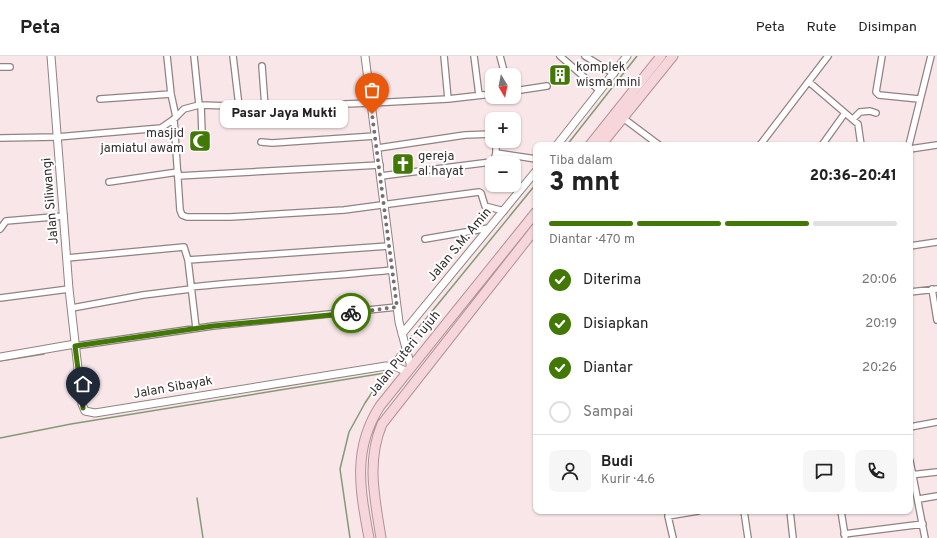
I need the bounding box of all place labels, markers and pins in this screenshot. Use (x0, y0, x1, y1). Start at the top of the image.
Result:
place label: komplek wisma mini (576, 60, 641, 91)
building icon: komplek wisma mini (547, 62, 573, 88)
pin (355, 73, 389, 114)
callout: Pasar Jaya Mukti (220, 100, 348, 128)
place label: masjid jamiatul awam (99, 126, 184, 157)
mosque icon: masjid jamiatul awam (187, 128, 213, 154)
place label: gereja al hayat (418, 149, 464, 180)
church icon: gereja al hayat (390, 151, 416, 177)
pin (66, 367, 100, 408)

